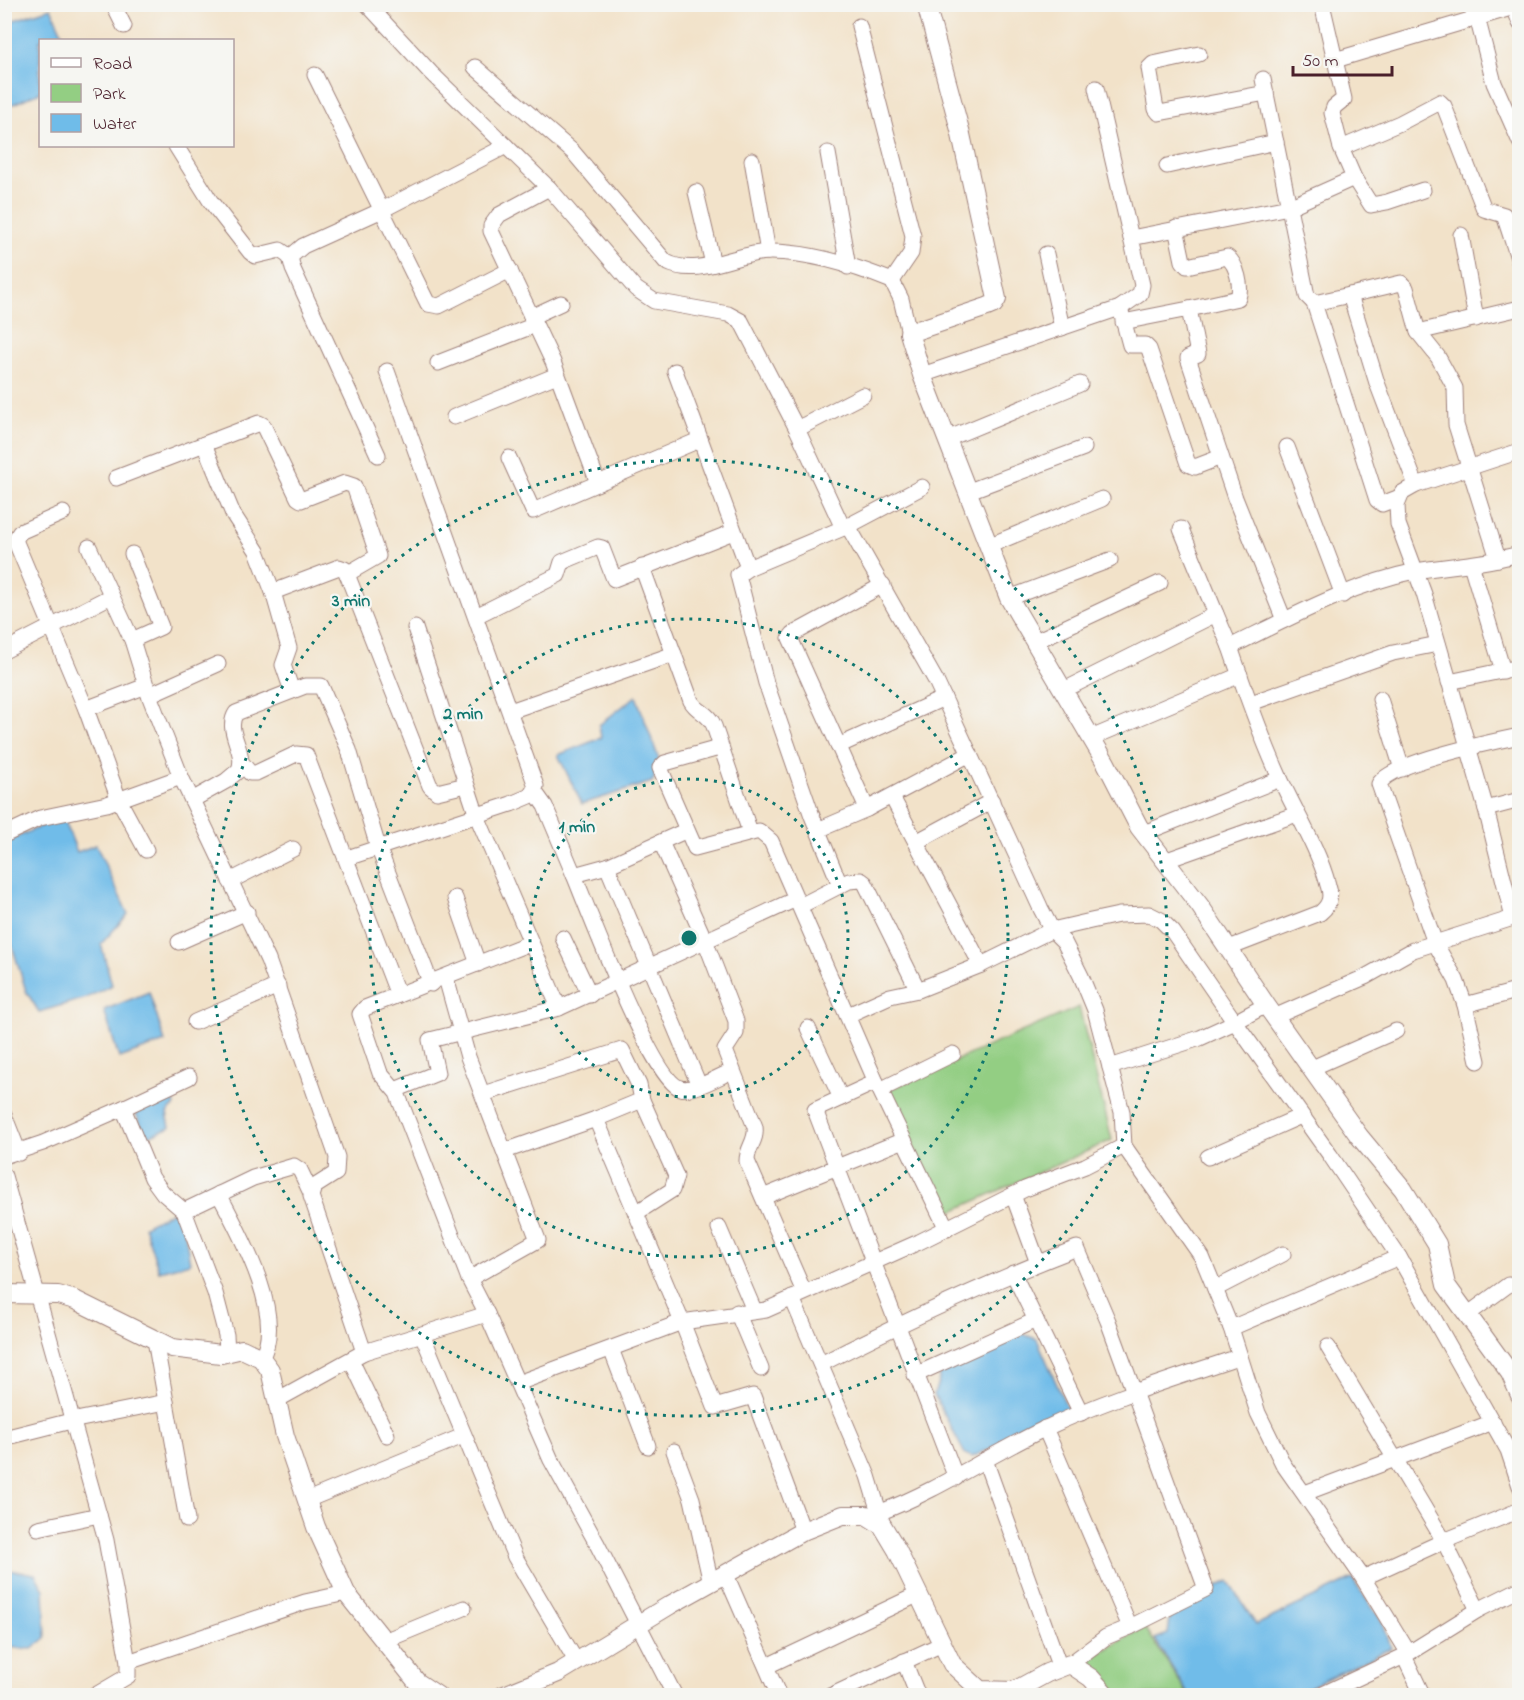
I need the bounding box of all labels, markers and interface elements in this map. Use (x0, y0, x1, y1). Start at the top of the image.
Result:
legend (39, 39, 234, 147)
scale bar (1293, 39, 1392, 77)
text: 50 m (1302, 49, 1339, 75)
text: Road (93, 52, 132, 78)
text: Park (93, 82, 126, 108)
text: Water (93, 112, 137, 138)
text: 3 min (331, 589, 370, 615)
text: 2 min (442, 702, 483, 728)
text: 1 min (559, 815, 595, 841)
centre of rings (679, 928, 699, 948)

